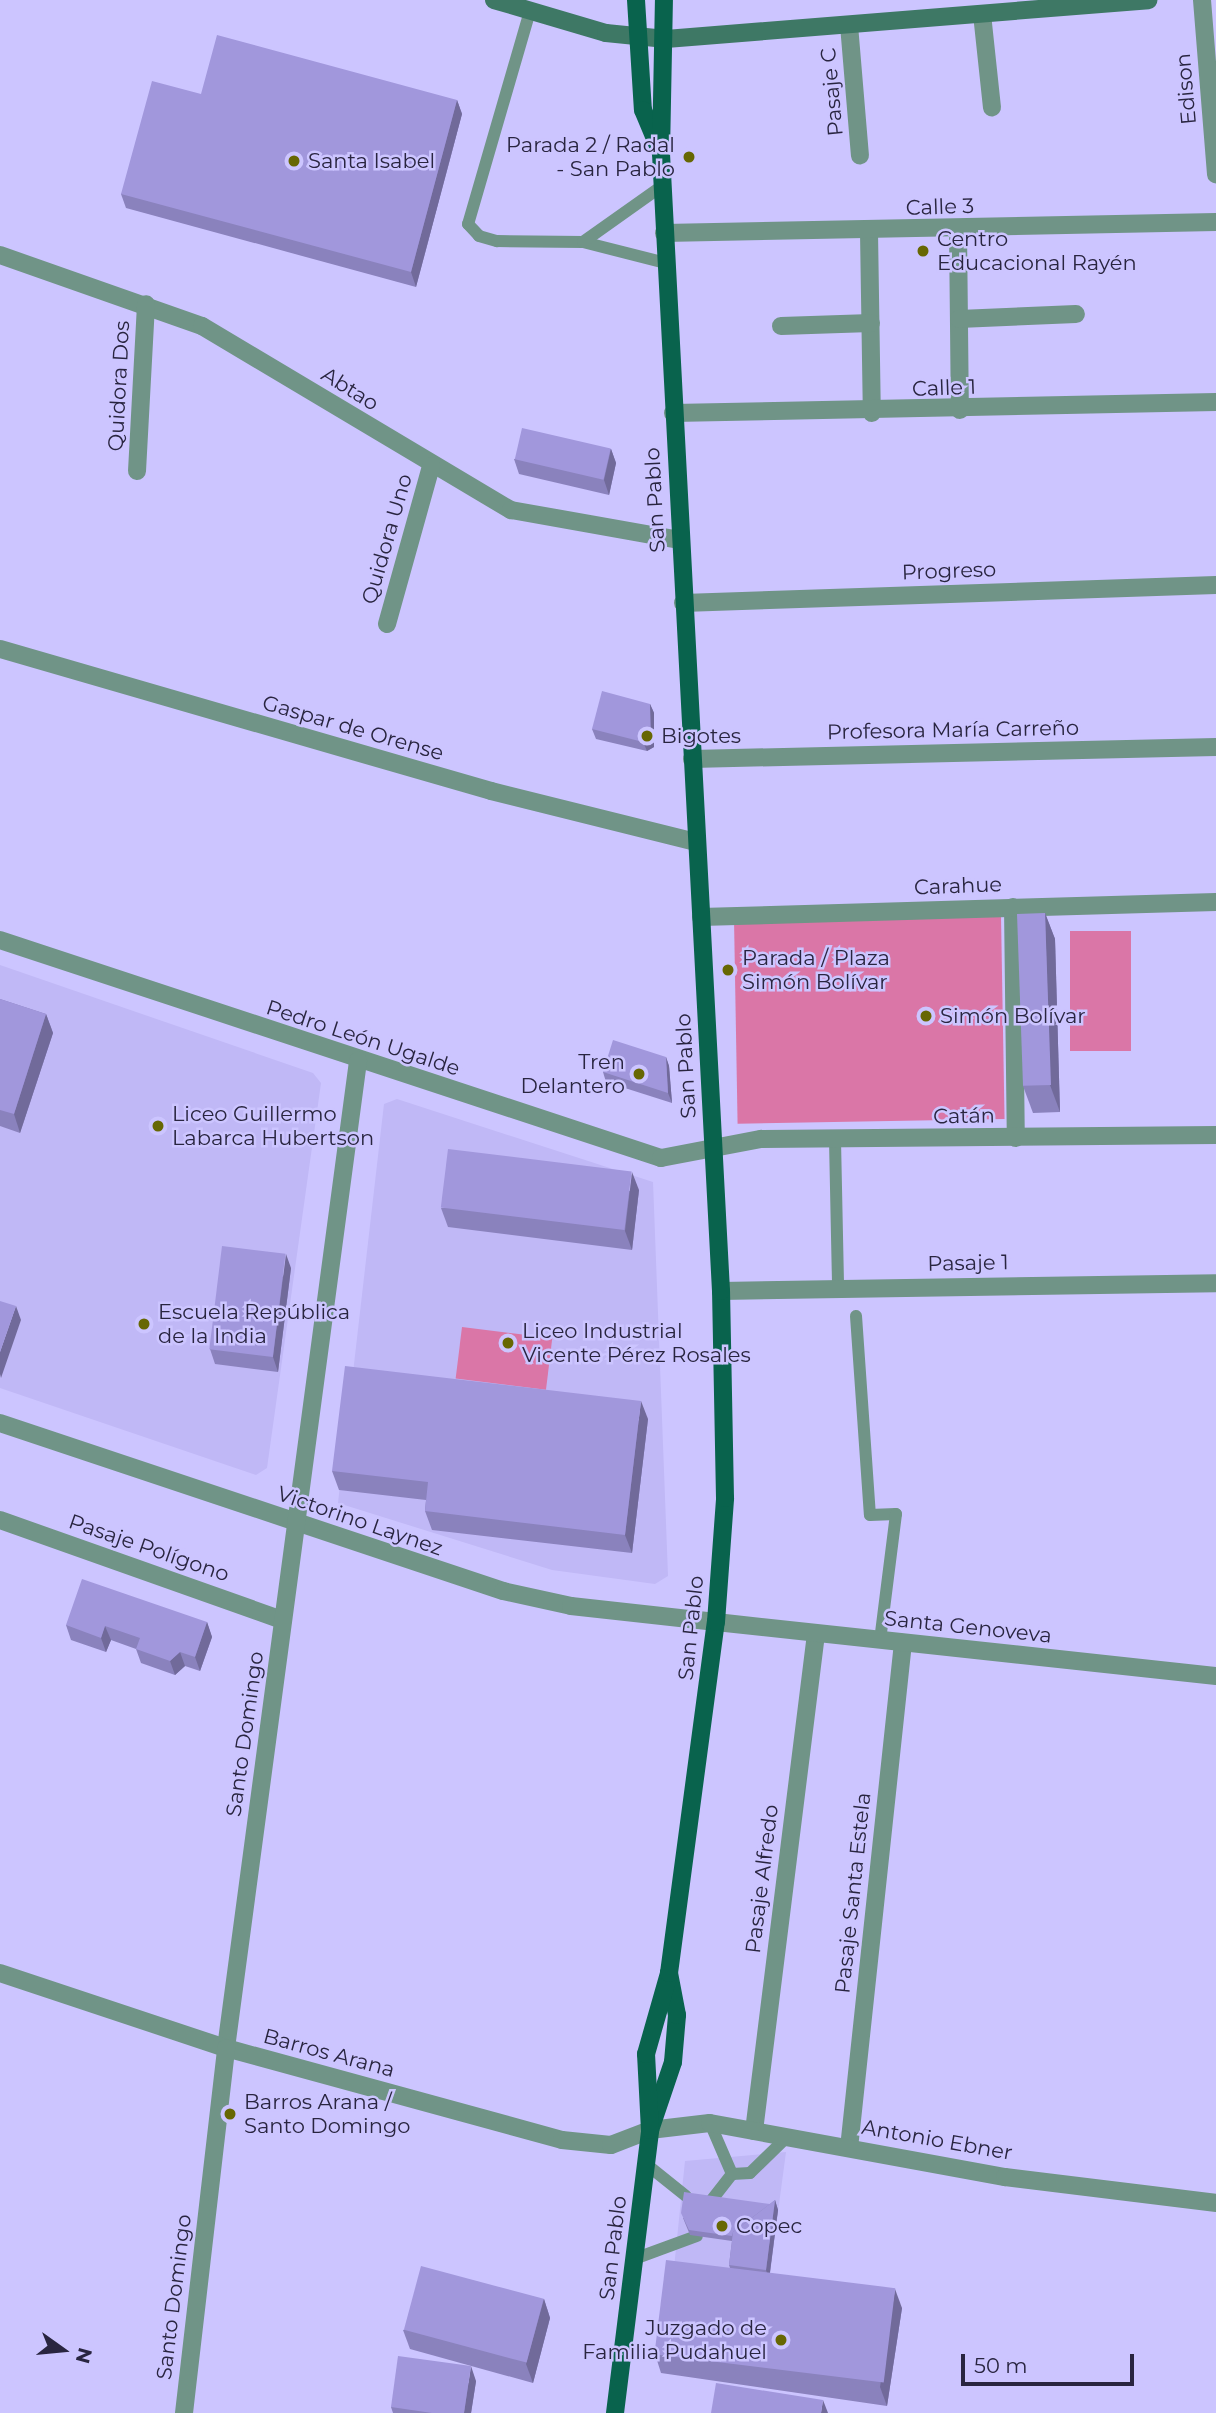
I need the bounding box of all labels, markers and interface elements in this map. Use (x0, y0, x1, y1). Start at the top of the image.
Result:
street label: Pasaje C (816, 47, 848, 137)
street label: Edison (1170, 52, 1202, 126)
place label: Parada 2 / Radal - San Pablo (506, 132, 675, 182)
place label: Santa Isabel (308, 148, 435, 174)
marker: Parada 2 / Radal - San Pablo (681, 149, 697, 165)
marker: Santa Isabel (286, 153, 302, 169)
street label: Calle 3 (905, 193, 975, 221)
place label: Centro Educacional Rayén (937, 226, 1137, 276)
marker: Centro Educacional Rayén (915, 243, 931, 259)
street label: Quidora Dos (103, 320, 135, 452)
street label: Abtao (317, 362, 383, 416)
street label: Calle 1 (911, 374, 977, 402)
street label: San Pablo (640, 447, 670, 553)
street label: Quidora Uno (356, 471, 418, 607)
street label: Progreso (901, 557, 997, 585)
street label: Gaspar de Orense (259, 690, 447, 766)
street label: Profesora María Carreño (827, 715, 1079, 745)
place label: Bigotes (661, 723, 741, 749)
marker: Bigotes (639, 728, 655, 744)
street label: Carahue (914, 872, 1002, 900)
place label: Parada / Plaza Simón Bolívar (742, 945, 890, 995)
marker: Parada / Plaza Simón Bolívar (720, 962, 736, 978)
street label: Pedro León Ugalde (263, 995, 463, 1081)
place label: Simón Bolívar (940, 1003, 1086, 1029)
marker: Simón Bolívar (918, 1008, 934, 1024)
street label: San Pablo (671, 1013, 701, 1119)
place label: Tren Delantero (521, 1049, 625, 1099)
marker: Tren Delantero (631, 1066, 647, 1082)
place label: Liceo Guillermo Labarca Hubertson (172, 1101, 374, 1151)
street label: Catán (933, 1103, 995, 1129)
marker: Liceo Guillermo Labarca Hubertson (150, 1118, 166, 1134)
street label: Pasaje 1 (927, 1250, 1009, 1276)
place label: Escuela República de la India (158, 1299, 350, 1349)
marker: Escuela República de la India (136, 1316, 152, 1332)
place label: Liceo Industrial Vicente Pérez Rosales (522, 1318, 751, 1368)
marker: Liceo Industrial Vicente Pérez Rosales (500, 1335, 516, 1351)
street label: Victorino Laynez (274, 1481, 446, 1561)
street label: Pasaje Polígono (66, 1509, 232, 1587)
street label: San Pablo (673, 1574, 709, 1682)
street label: Santa Genoveva (883, 1606, 1053, 1648)
street label: Santo Domingo (221, 1650, 269, 1818)
street label: Pasaje Santa Estela (830, 1791, 876, 1995)
street label: Pasaje Alfredo (740, 1803, 784, 1955)
street label: Barros Arana (260, 2023, 398, 2083)
place label: Barros Arana / Santo Domingo (244, 2089, 410, 2139)
marker: Barros Arana / Santo Domingo (222, 2106, 238, 2122)
street label: Antonio Ebner (860, 2114, 1014, 2166)
street label: San Pablo (594, 2194, 632, 2302)
street label: Santo Domingo (151, 2213, 197, 2381)
place label: Copec (736, 2213, 802, 2239)
marker: Copec (714, 2218, 730, 2234)
north arrow (28, 2315, 98, 2385)
place label: Juzgado de Familia Pudahuel (582, 2315, 767, 2365)
marker: Juzgado de Familia Pudahuel (773, 2332, 789, 2348)
scale bar (964, 2340, 1137, 2384)
text: N (71, 2345, 97, 2366)
text: 50 m (974, 2353, 1028, 2378)

